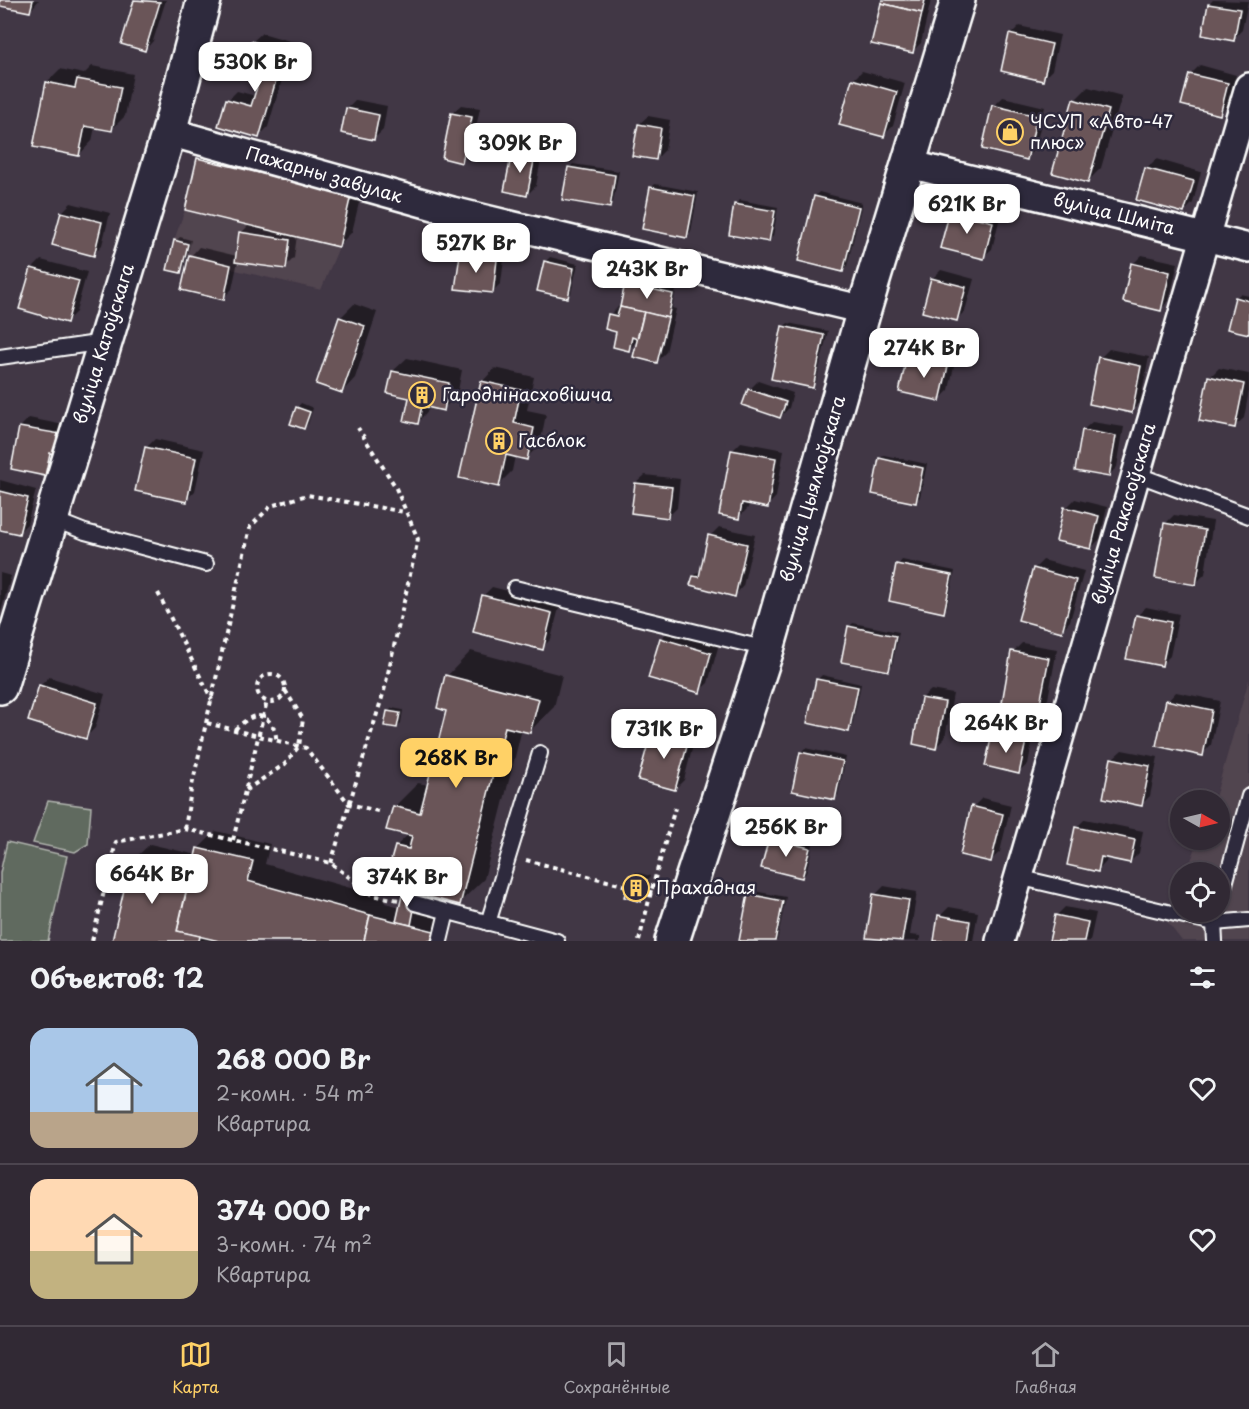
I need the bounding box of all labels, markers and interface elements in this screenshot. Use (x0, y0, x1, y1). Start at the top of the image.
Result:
pin: 530K Br (200, 42, 310, 93)
text: 530K Br (213, 46, 297, 76)
place label: ЧСУП «Авто-47 плюс» (1030, 107, 1173, 155)
shop icon: ЧСУП «Авто-47 плюс» (995, 117, 1025, 147)
pin: 309K Br (465, 123, 575, 174)
text: 309K Br (478, 127, 562, 157)
street label: Пажарны завулак (243, 138, 406, 209)
pin: 621K Br (912, 184, 1022, 235)
street label: вуліца Шміта (1051, 184, 1178, 241)
text: 621K Br (928, 188, 1006, 218)
pin: 527K Br (421, 223, 531, 274)
text: 527K Br (436, 227, 516, 257)
pin: 243K Br (592, 249, 702, 300)
text: 243K Br (606, 253, 688, 283)
street label: вуліца Катоўскага (65, 259, 140, 427)
pin: 274K Br (869, 328, 979, 379)
text: 274K Br (883, 332, 965, 362)
building icon: Гароднінасховішча (407, 380, 437, 410)
place label: Гароднінасховішча (442, 380, 613, 407)
street label: вуліца Цыялкоўскага (772, 392, 851, 585)
street label: вуліца Ракасоўскага (1084, 419, 1162, 608)
building icon: Гасблок (484, 426, 514, 456)
place label: Гасблок (518, 426, 586, 453)
pin: 264K Br (951, 703, 1061, 754)
text: 264K Br (964, 707, 1048, 737)
pin: 731K Br (609, 709, 719, 760)
text: 731K Br (625, 713, 703, 743)
pin: 268K Br (401, 738, 511, 789)
text: 268K Br (414, 742, 498, 772)
north arrow (1170, 790, 1230, 850)
map controls (1170, 790, 1230, 922)
pin: 256K Br (731, 807, 841, 858)
text: 256K Br (744, 811, 828, 841)
pin: 664K Br (97, 854, 207, 905)
pin: 374K Br (352, 857, 462, 908)
text: 664K Br (110, 858, 194, 888)
text: 374K Br (366, 861, 448, 891)
button: locate (1170, 862, 1230, 922)
building icon: Прахадная (621, 873, 651, 903)
place label: Прахадная (656, 873, 756, 900)
text: Объектов: 12 (30, 958, 204, 997)
icon: filters (1186, 961, 1219, 994)
text: 268 000 Br (216, 1039, 370, 1078)
icon: home (78, 1052, 150, 1124)
icon: heart (1186, 1072, 1219, 1105)
text: 2-комн. · 54 m² (216, 1078, 374, 1108)
text: Квартира (216, 1108, 310, 1138)
text: 374 000 Br (216, 1190, 370, 1229)
icon: home (78, 1203, 150, 1275)
icon: heart (1186, 1223, 1219, 1256)
text: 3-комн. · 74 m² (216, 1229, 372, 1259)
text: Квартира (216, 1259, 310, 1289)
tab: Карта (172, 1338, 219, 1398)
tab: Сохранённые (564, 1338, 670, 1398)
tab: Главная (1015, 1338, 1077, 1398)

